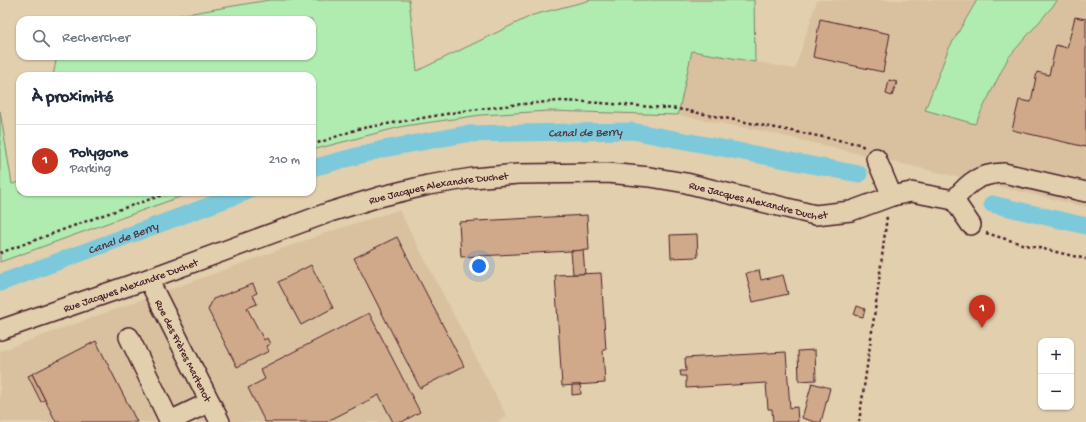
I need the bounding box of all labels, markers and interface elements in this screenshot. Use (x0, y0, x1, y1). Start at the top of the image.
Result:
search box (16, 16, 316, 60)
icon: search (30, 27, 52, 49)
text: Rechercher (62, 29, 130, 47)
text: À proximité (32, 88, 113, 108)
water label: Canal de Berry (548, 126, 623, 142)
text: Polygone (70, 144, 128, 162)
text: 1 (42, 153, 48, 168)
text: 210 m (269, 153, 300, 168)
text: Parking (70, 162, 111, 177)
street label: Rue Jacques Alexandre Duchet (368, 171, 510, 208)
street label: Rue Jacques Alexandre Duchet (688, 180, 830, 223)
water label: Canal de Berry (86, 220, 162, 259)
your location (469, 256, 489, 276)
street label: Rue Jacques Alexandre Duchet (62, 257, 201, 316)
pin: 1 (969, 295, 995, 328)
street label: Rue des Frères Martenot (151, 298, 214, 406)
map controls (1038, 338, 1074, 410)
button: + (1038, 338, 1074, 374)
button: − (1038, 374, 1074, 410)

